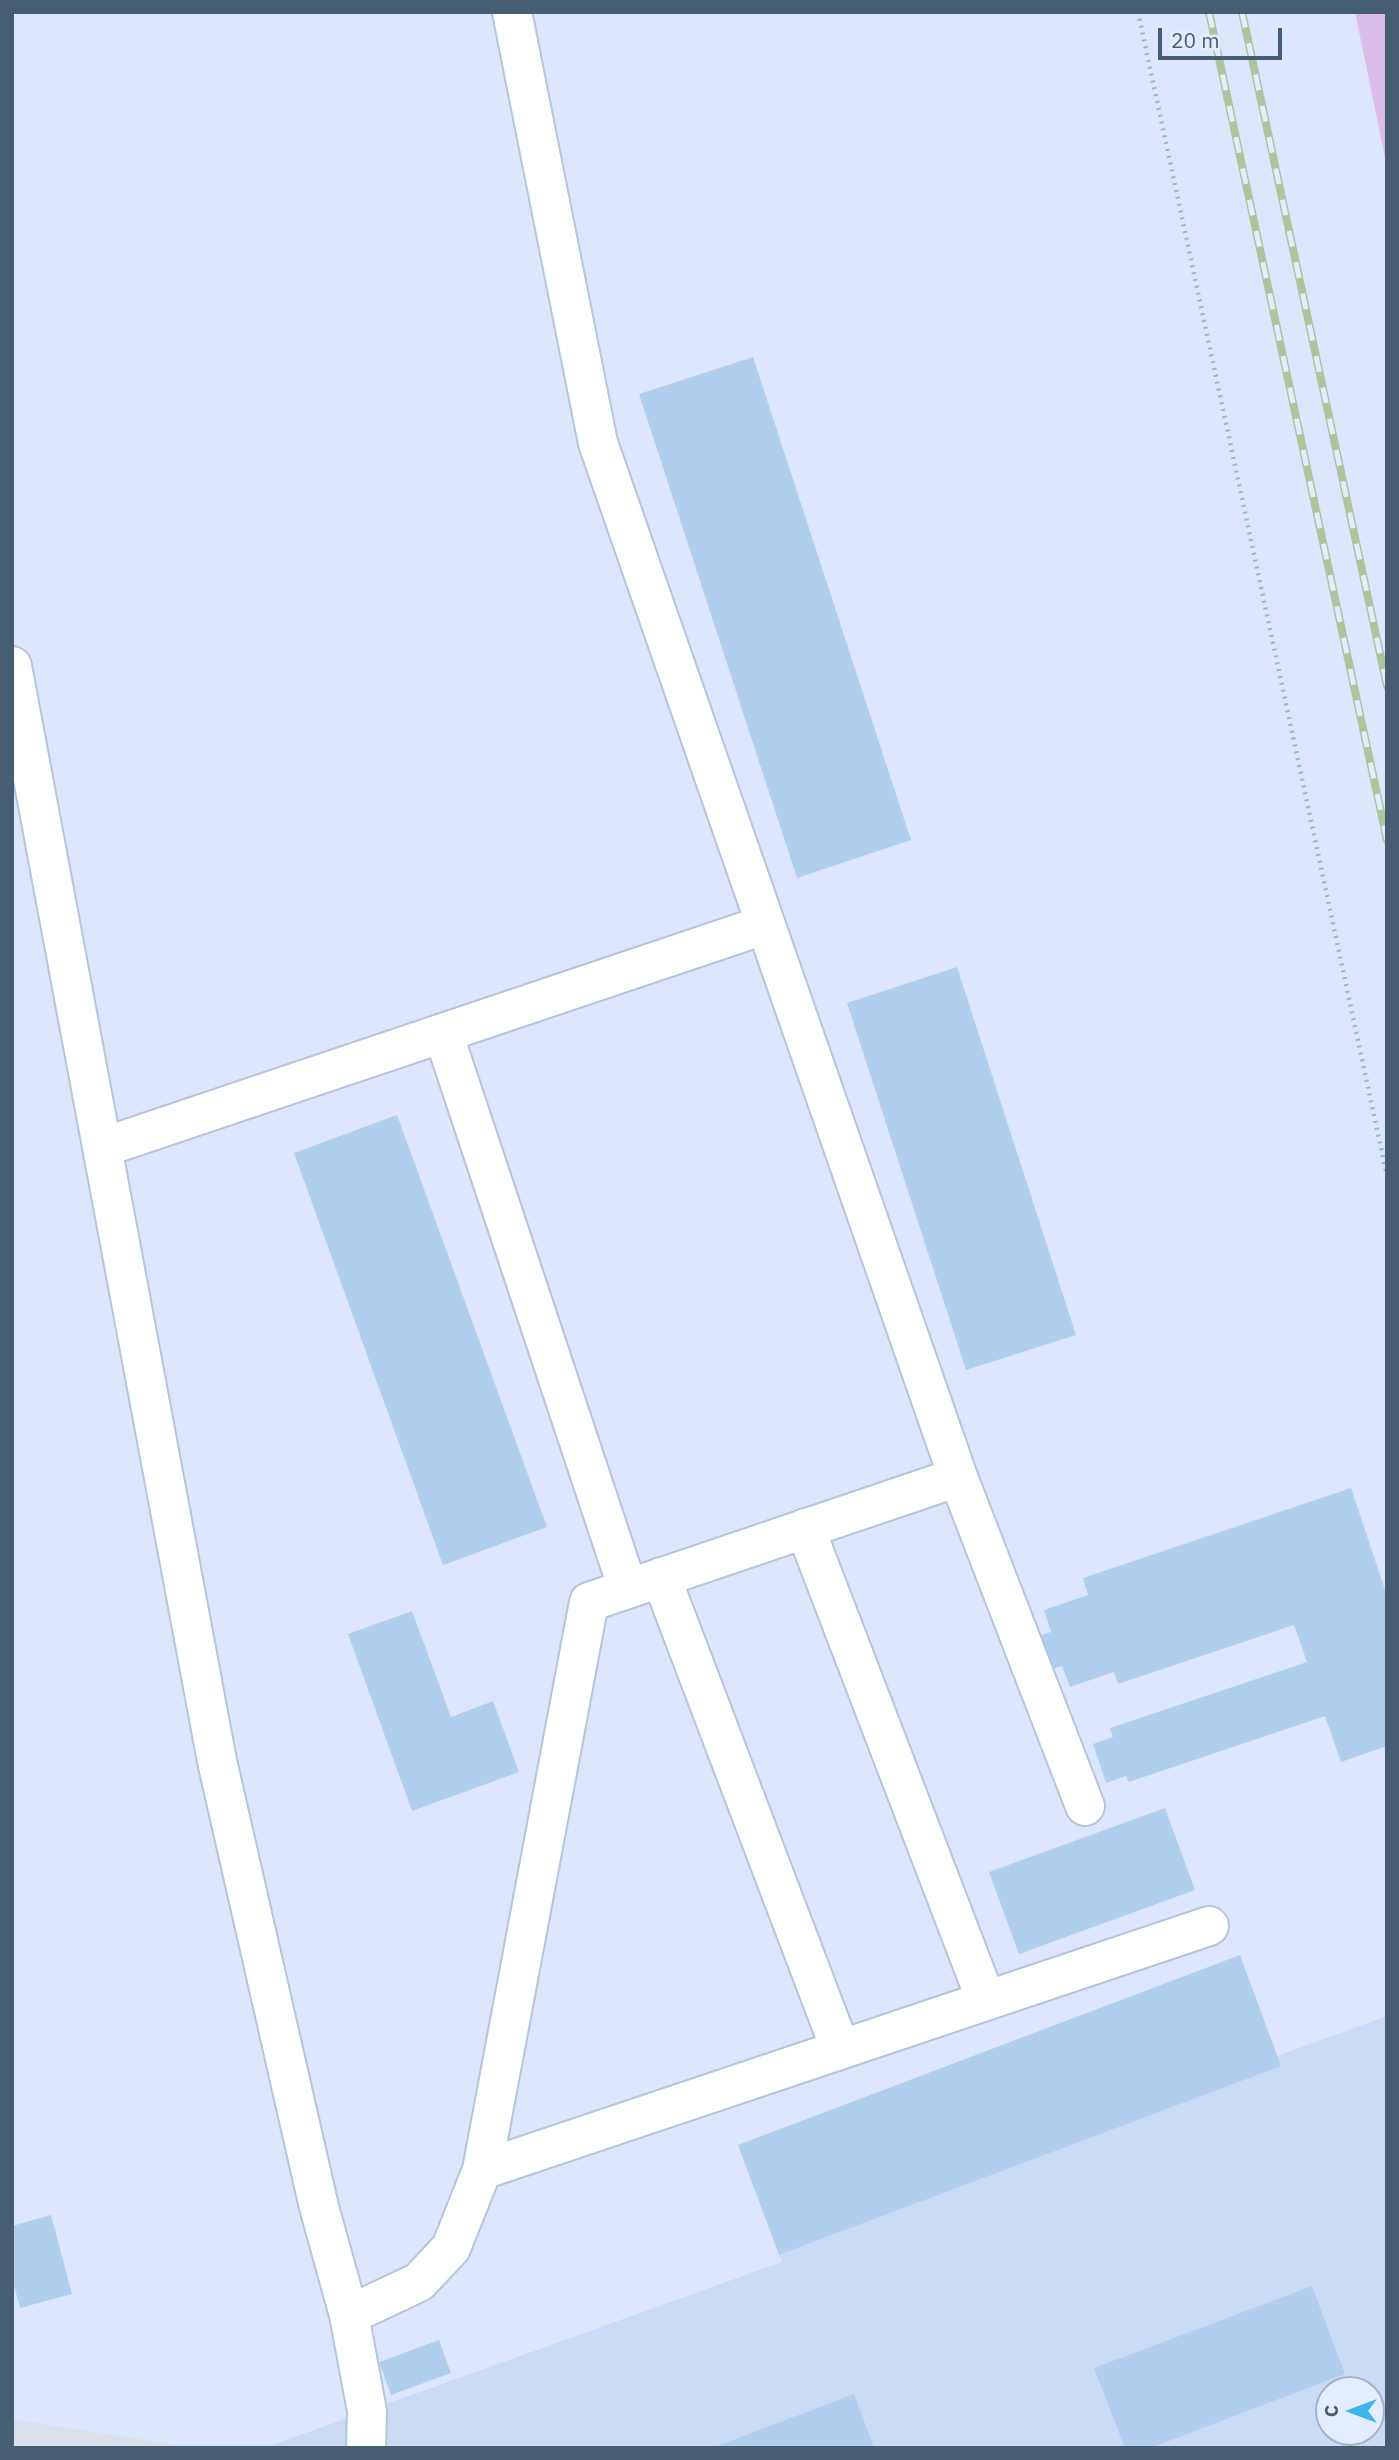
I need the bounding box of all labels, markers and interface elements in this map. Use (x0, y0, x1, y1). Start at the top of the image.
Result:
scale bar (1161, 14, 1285, 58)
text: 20 m (1171, 26, 1220, 54)
north arrow (1315, 2376, 1385, 2446)
text: С (1319, 2405, 1343, 2417)

